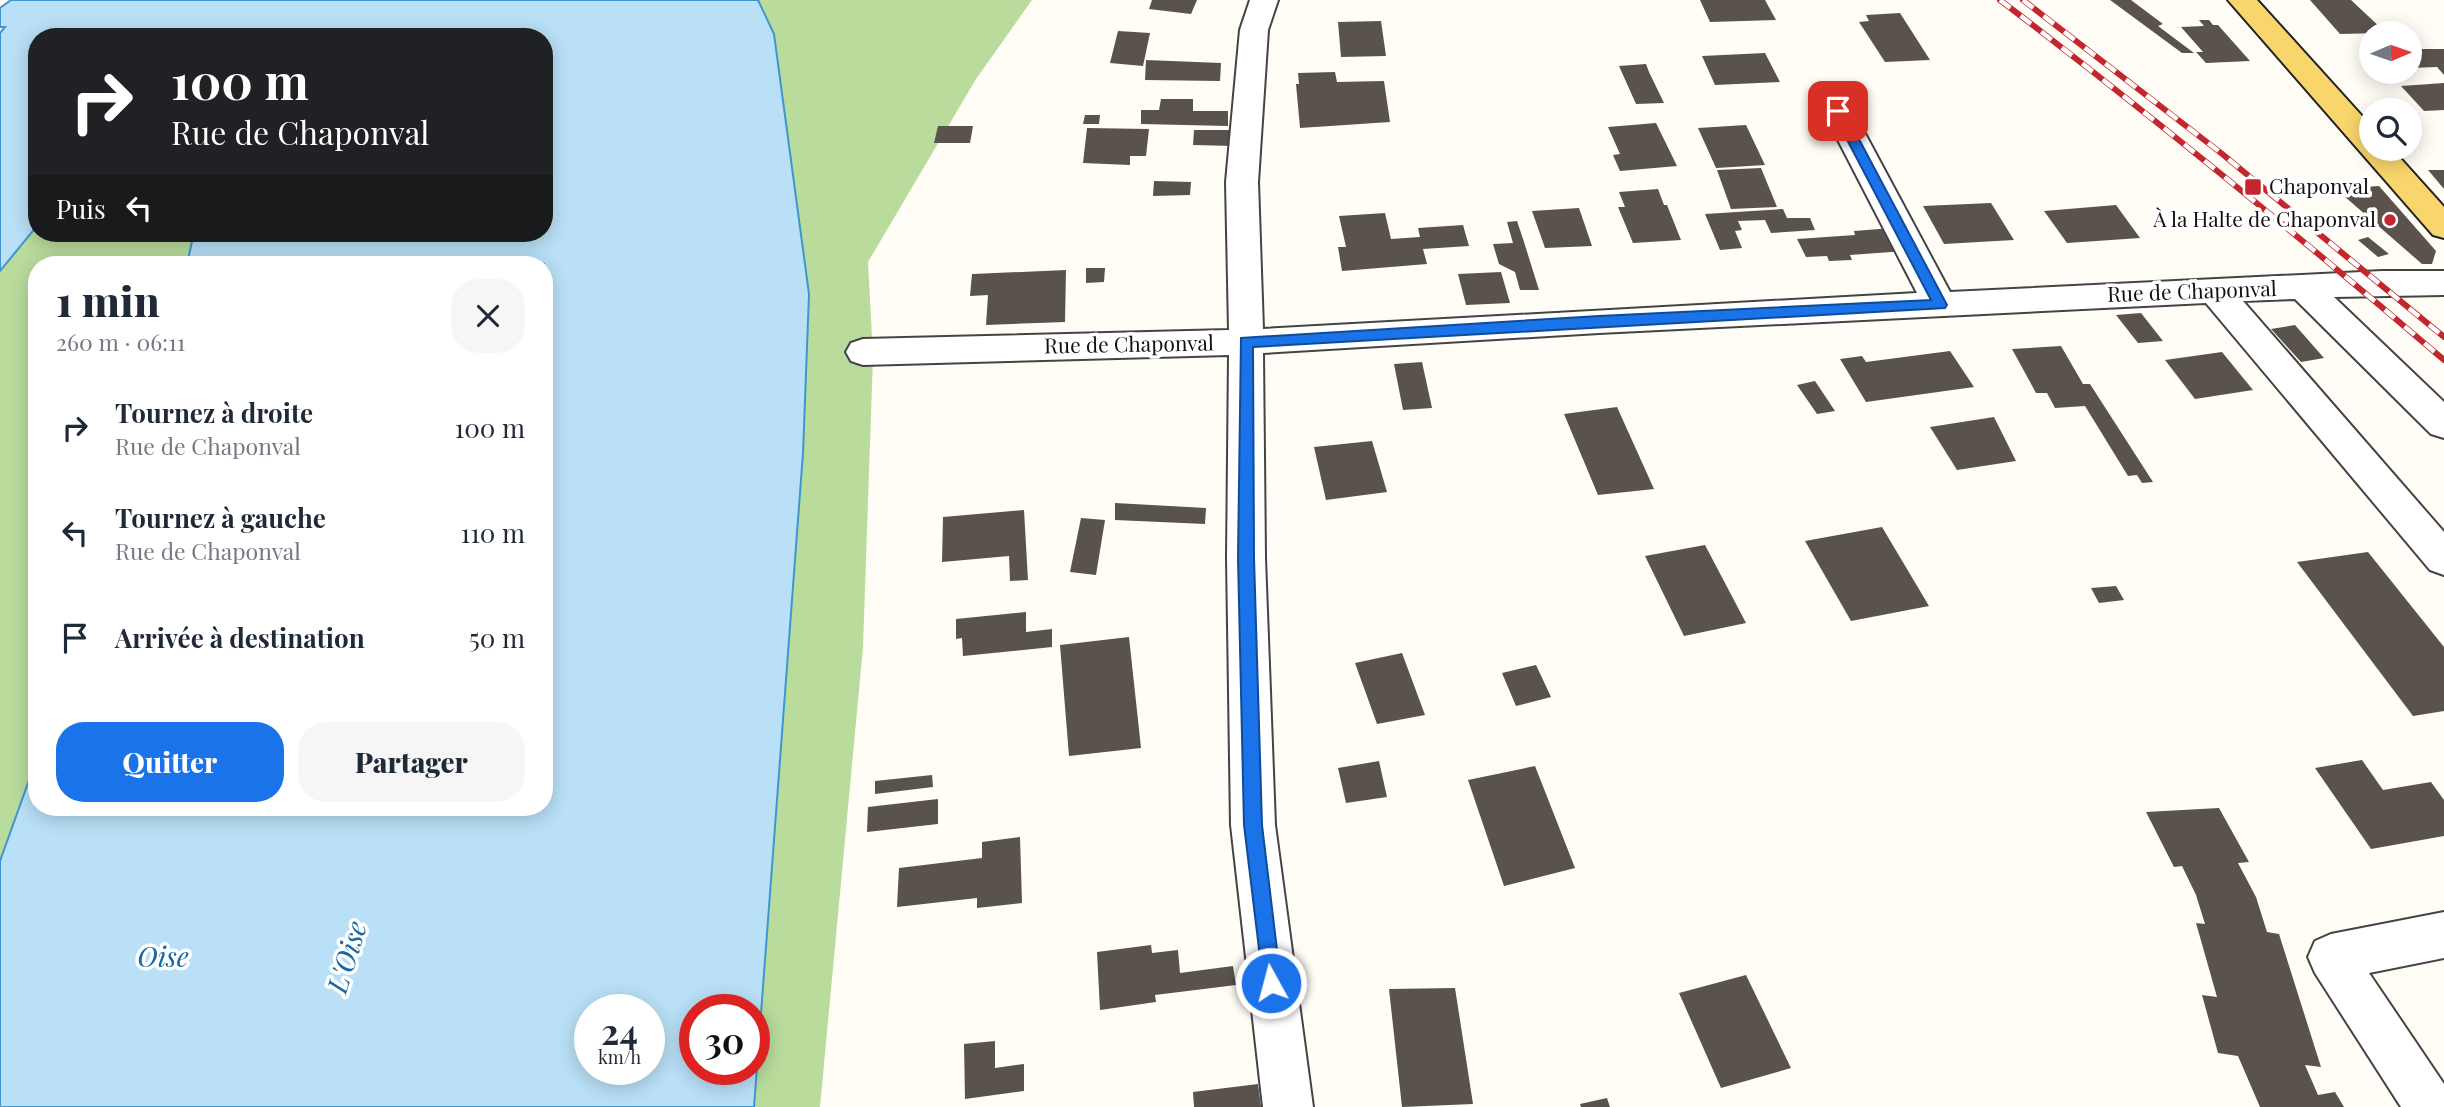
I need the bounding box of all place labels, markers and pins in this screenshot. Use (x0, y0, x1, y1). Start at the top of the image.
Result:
pin (1808, 81, 1868, 141)
place label: Chaponval (2269, 171, 2369, 199)
marker: Chaponval (2243, 177, 2263, 197)
place label: À la Halte de Chaponval (2152, 204, 2376, 232)
marker: À la Halte de Chaponval (2382, 212, 2398, 228)

